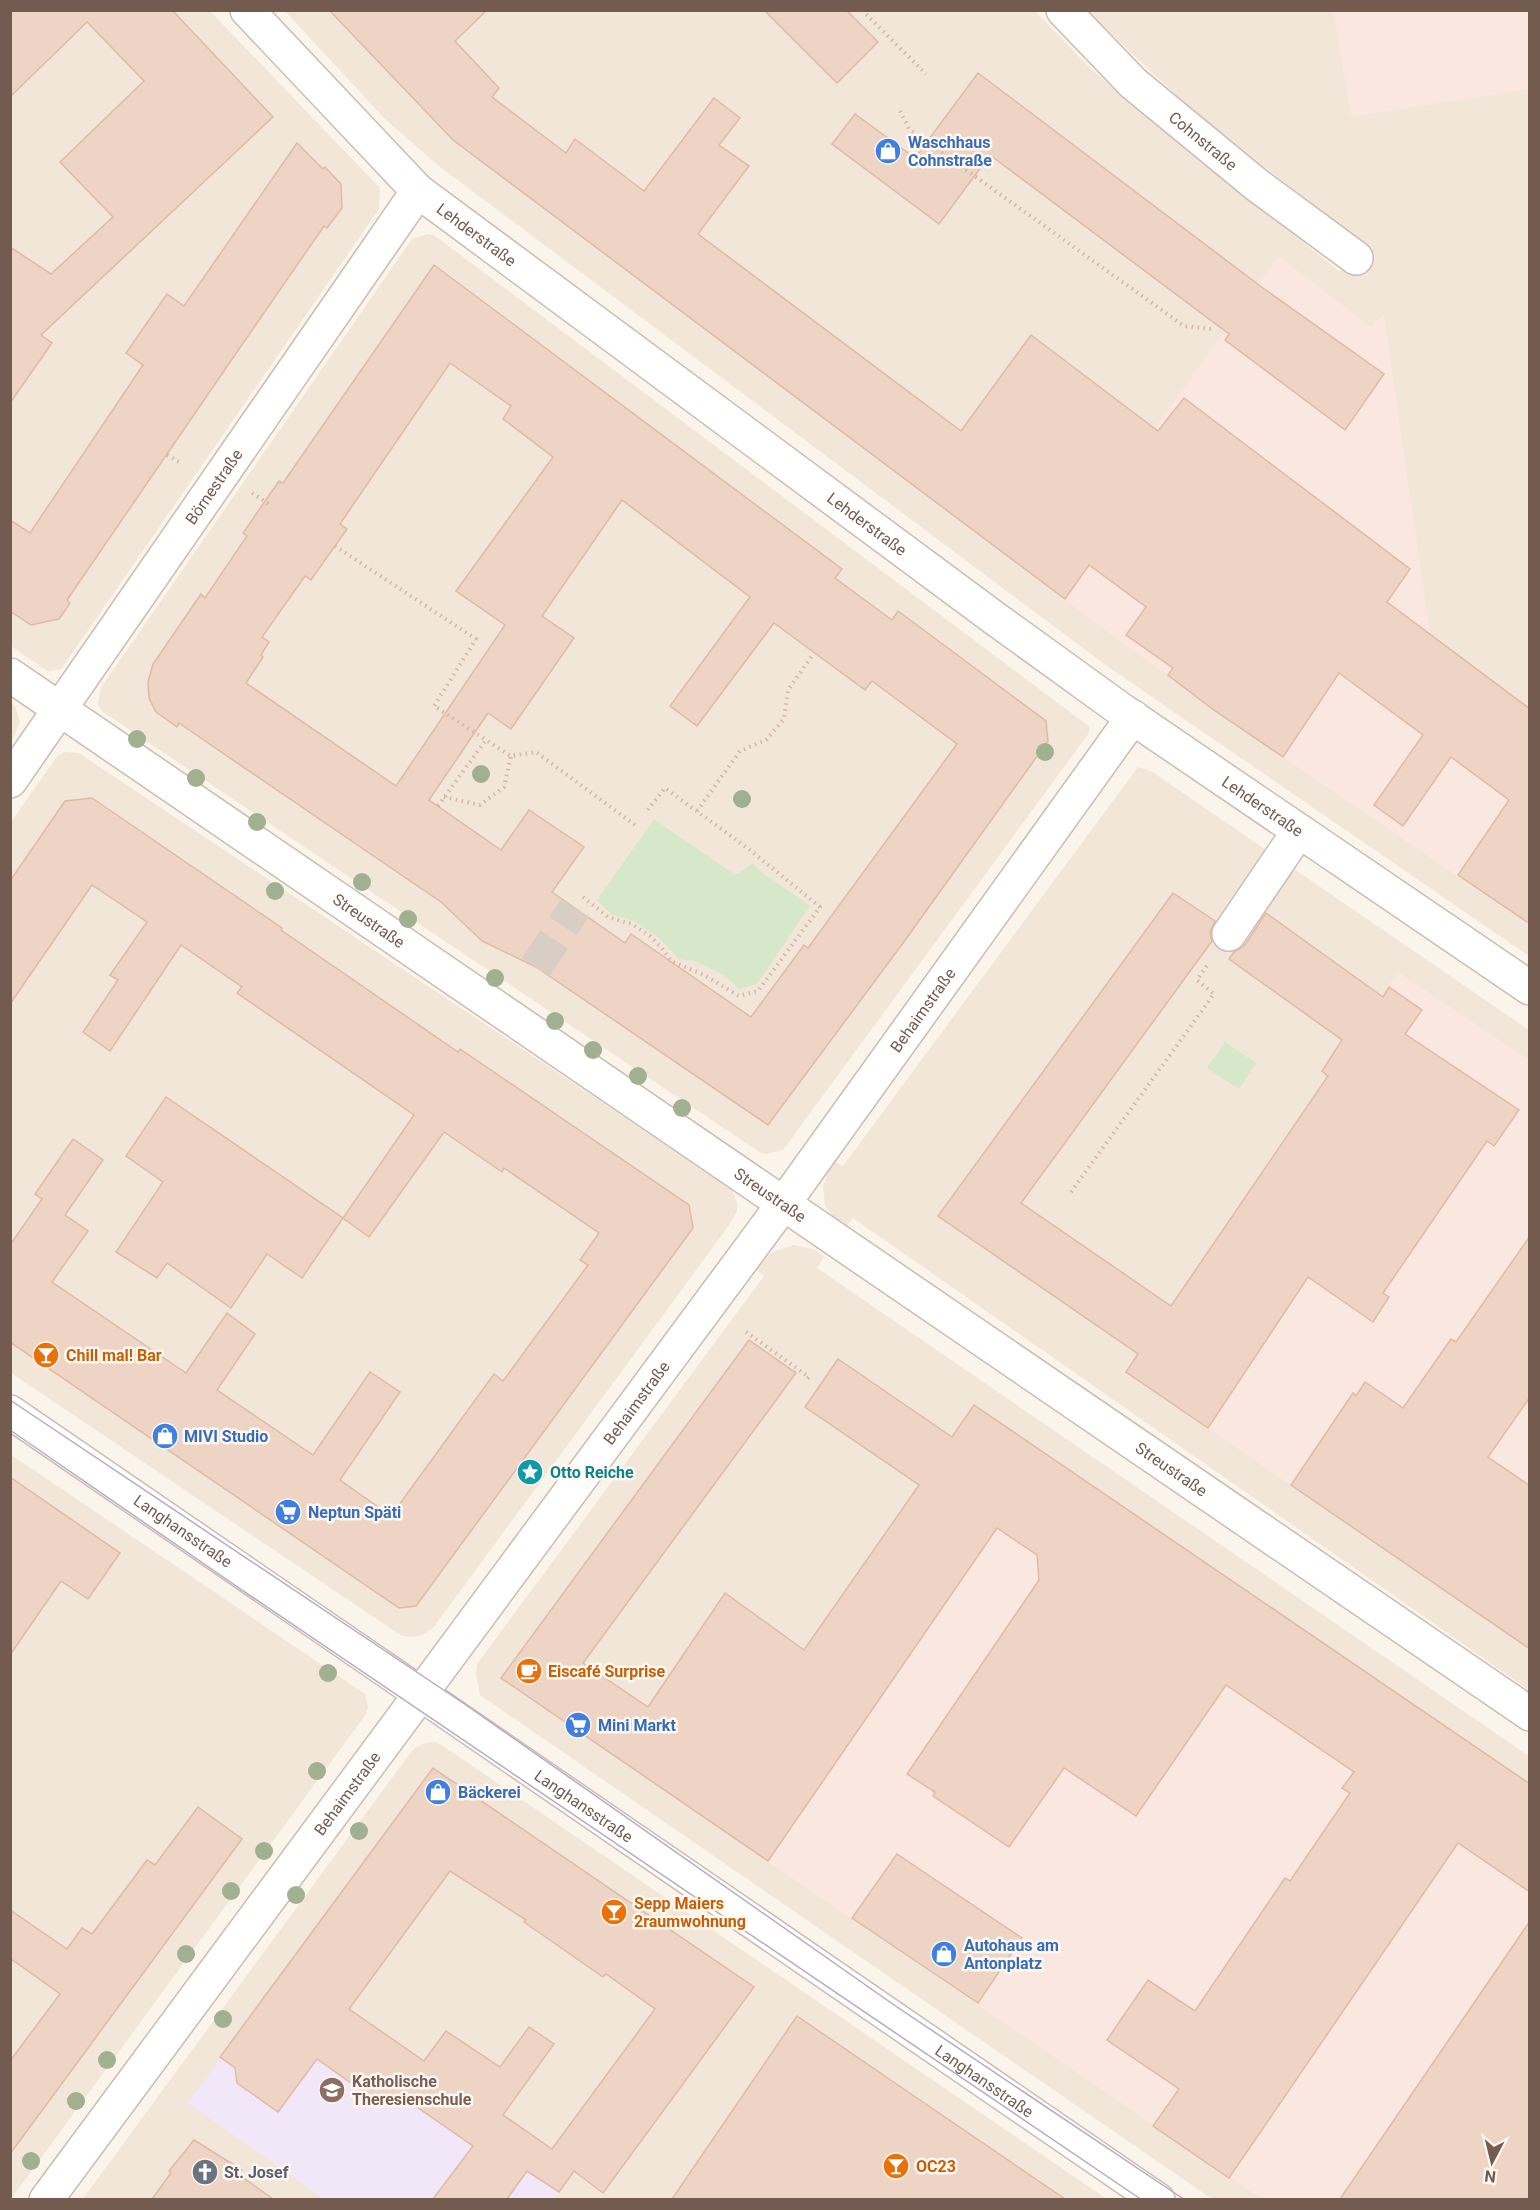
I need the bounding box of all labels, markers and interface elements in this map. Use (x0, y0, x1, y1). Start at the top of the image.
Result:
street label: Cohnstraße (1165, 108, 1241, 175)
place label: Waschhaus Cohnstraße (908, 133, 992, 170)
shop icon: Waschhaus Cohnstraße (873, 136, 903, 166)
street label: Lehderstraße (433, 199, 520, 271)
street label: Börnestraße (181, 446, 247, 528)
street label: Lehderstraße (823, 489, 910, 560)
street label: Lehderstraße (1218, 772, 1307, 841)
street label: Streustraße (329, 890, 408, 952)
street label: Behaimstraße (886, 964, 960, 1056)
street label: Streustraße (731, 1164, 810, 1226)
bar icon: Chill mal! Bar (31, 1340, 61, 1370)
place label: Chill mal! Bar (66, 1346, 162, 1365)
street label: Behaimstraße (599, 1357, 674, 1448)
shop icon: MIVI Studio (150, 1421, 180, 1451)
place label: MIVI Studio (184, 1427, 268, 1446)
street label: Streustraße (1132, 1438, 1211, 1501)
place icon: Otto Reiche (515, 1457, 545, 1487)
place label: Otto Reiche (550, 1463, 634, 1482)
street label: Langhansstraße (130, 1491, 236, 1572)
supermarket icon: Neptun Späti (273, 1497, 303, 1527)
place label: Neptun Späti (308, 1503, 401, 1522)
cafe icon: Eiscafé Surprise (514, 1656, 544, 1686)
place label: Eiscafé Surprise (548, 1662, 665, 1681)
supermarket icon: Mini Markt (563, 1710, 593, 1740)
place label: Mini Markt (598, 1716, 676, 1735)
street label: Behaimstraße (310, 1748, 385, 1839)
street label: Langhansstraße (531, 1766, 636, 1847)
shop icon: Bäckerei (423, 1777, 453, 1807)
place label: Bäckerei (458, 1783, 521, 1802)
place label: Sepp Maiers 2raumwohnung (634, 1894, 746, 1931)
bar icon: Sepp Maiers 2raumwohnung (599, 1897, 629, 1927)
place label: Autohaus am Antonplatz (964, 1936, 1059, 1973)
shop icon: Autohaus am Antonplatz (929, 1939, 959, 1969)
street label: Langhansstraße (931, 2041, 1037, 2122)
place label: Katholische Theresienschule (352, 2072, 472, 2109)
school or university icon: Katholische Theresienschule (317, 2075, 347, 2105)
north arrow (1462, 2132, 1522, 2192)
bar icon: OC23 (881, 2151, 911, 2181)
church icon: St. Josef (190, 2157, 220, 2187)
place label: OC23 (916, 2157, 956, 2176)
place label: St. Josef (224, 2163, 289, 2182)
text: N (1483, 2166, 1497, 2187)

